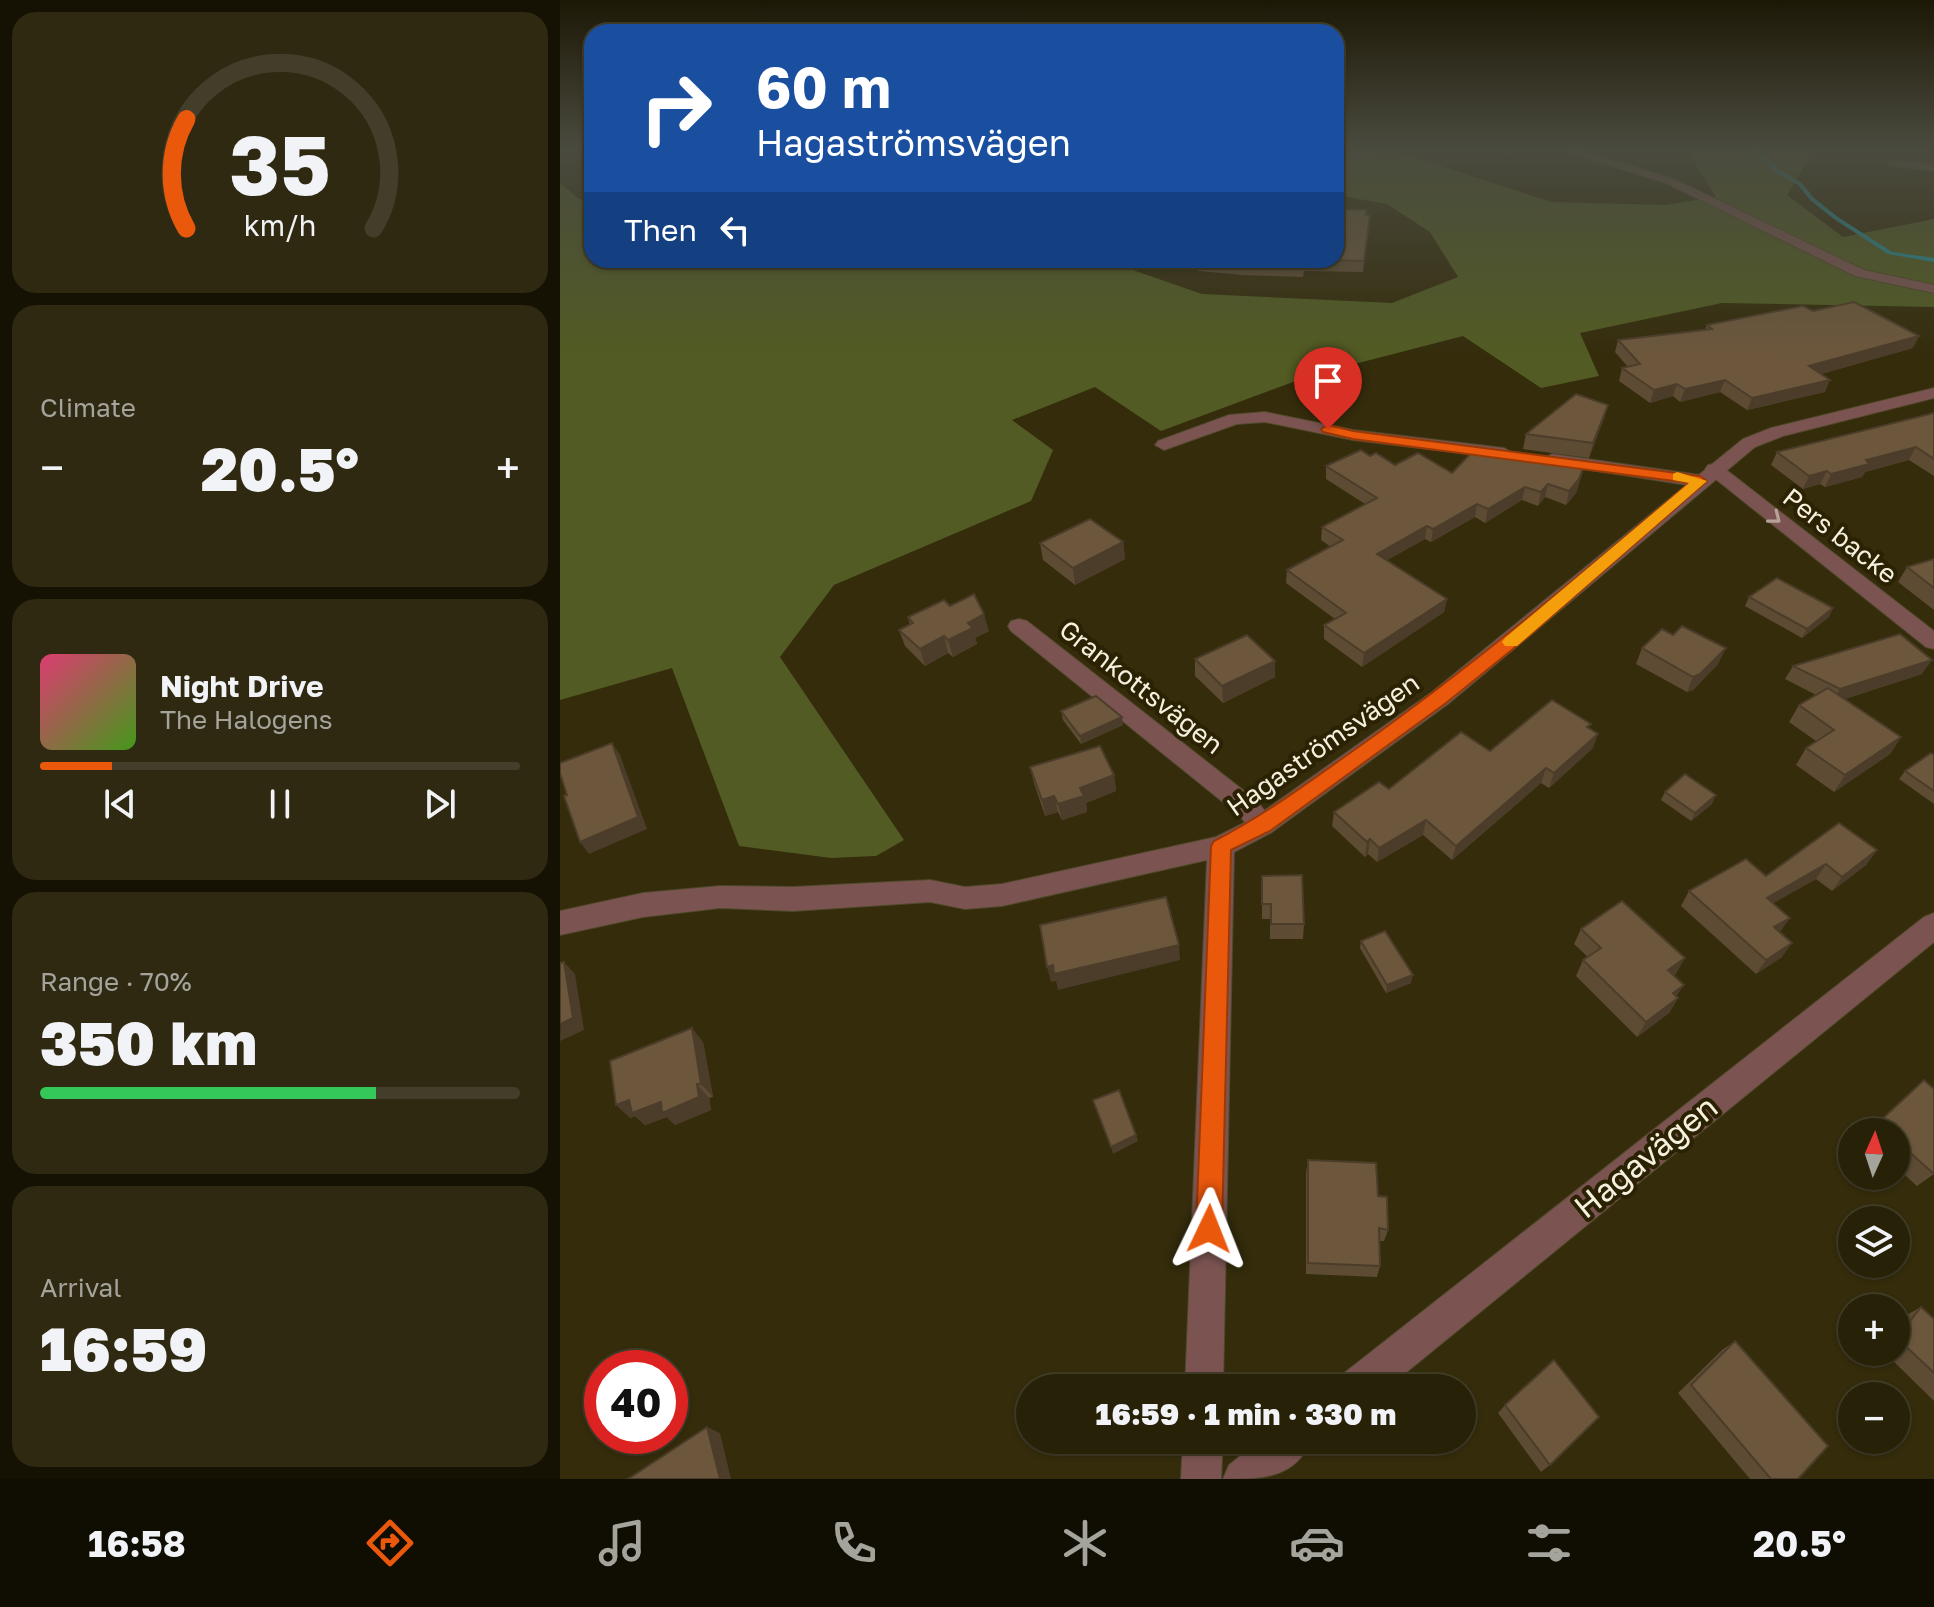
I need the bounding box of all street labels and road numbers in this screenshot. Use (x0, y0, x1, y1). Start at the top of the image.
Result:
street label: Pers backe (1777, 481, 1904, 590)
street label: Grankottsvägen (1053, 613, 1229, 760)
street label: Hagaströmsvägen (1221, 667, 1425, 822)
street label: Hagavägen (1566, 1087, 1724, 1225)

